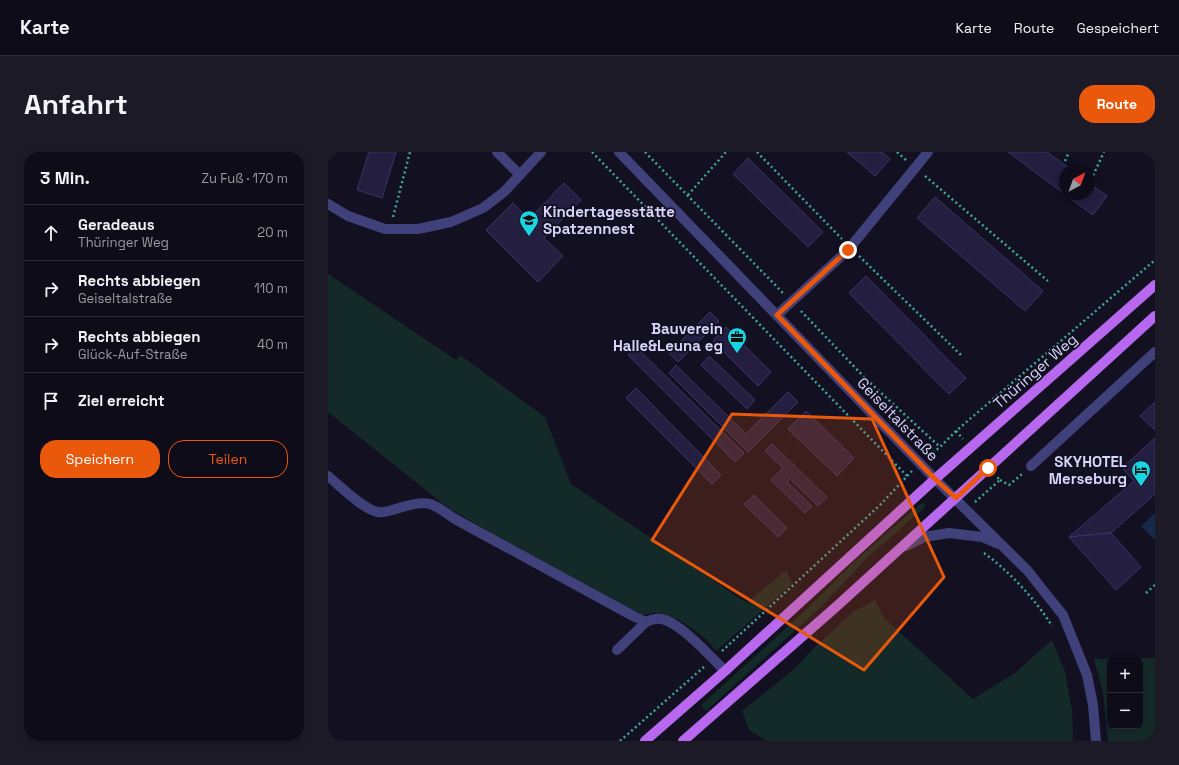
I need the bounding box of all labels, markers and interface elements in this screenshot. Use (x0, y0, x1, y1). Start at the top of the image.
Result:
text: Karte (20, 15, 70, 40)
text: Karte (956, 19, 992, 37)
text: Route (1014, 19, 1054, 37)
text: Gespeichert (1076, 19, 1159, 37)
button: Route (1079, 85, 1155, 123)
text: Anfahrt (24, 86, 128, 122)
north arrow (1059, 164, 1095, 200)
text: 3 Min. (40, 167, 90, 189)
text: Zu Fuß · 170 m (201, 170, 288, 187)
place label: Kindertagesstätte Spatzennest (543, 202, 675, 238)
school or university icon: Kindertagesstätte Spatzennest (518, 209, 540, 237)
text: Geradeaus (78, 215, 155, 234)
icon: ahead (40, 222, 62, 244)
text: 20 m (257, 224, 288, 241)
text: Thüringer Weg (78, 234, 169, 251)
route end (839, 241, 857, 259)
text: Rechts abbiegen (78, 271, 200, 290)
icon: right (40, 278, 62, 300)
text: 110 m (254, 280, 288, 297)
text: Geiseltalstraße (78, 290, 173, 307)
place label: Bauverein Halle&Leuna eg (613, 319, 723, 355)
office icon: Bauverein Halle&Leuna eg (726, 326, 748, 354)
text: Rechts abbiegen (78, 327, 200, 346)
street label: Thüringer Weg (989, 329, 1081, 413)
icon: right (40, 334, 62, 356)
text: 40 m (257, 336, 288, 353)
text: Glück-Auf-Straße (78, 346, 187, 363)
street label: Geiseltalstraße (853, 373, 943, 465)
icon: arrive (40, 390, 62, 412)
text: Ziel erreicht (78, 391, 165, 410)
button: Speichern (40, 440, 160, 478)
button: Teilen (168, 440, 288, 478)
place label: SKYHOTEL Merseburg (1049, 452, 1127, 488)
route start (979, 459, 997, 477)
hotel icon: SKYHOTEL Merseburg (1130, 459, 1152, 487)
map controls (1107, 657, 1143, 729)
button: + (1107, 657, 1143, 693)
button: − (1107, 693, 1143, 729)

